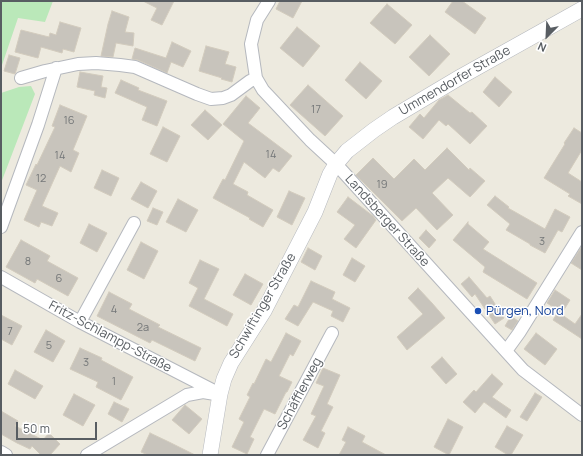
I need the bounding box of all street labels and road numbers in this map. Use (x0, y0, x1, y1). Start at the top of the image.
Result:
street label: Ummendorfer Straße (397, 43, 513, 119)
street label: Landsberger Straße (342, 172, 432, 270)
street label: Schwiftinger Straße (226, 250, 300, 362)
street label: Fritz-Schlampp-Straße (46, 298, 174, 376)
street label: Schäfflerweg (274, 355, 326, 433)

